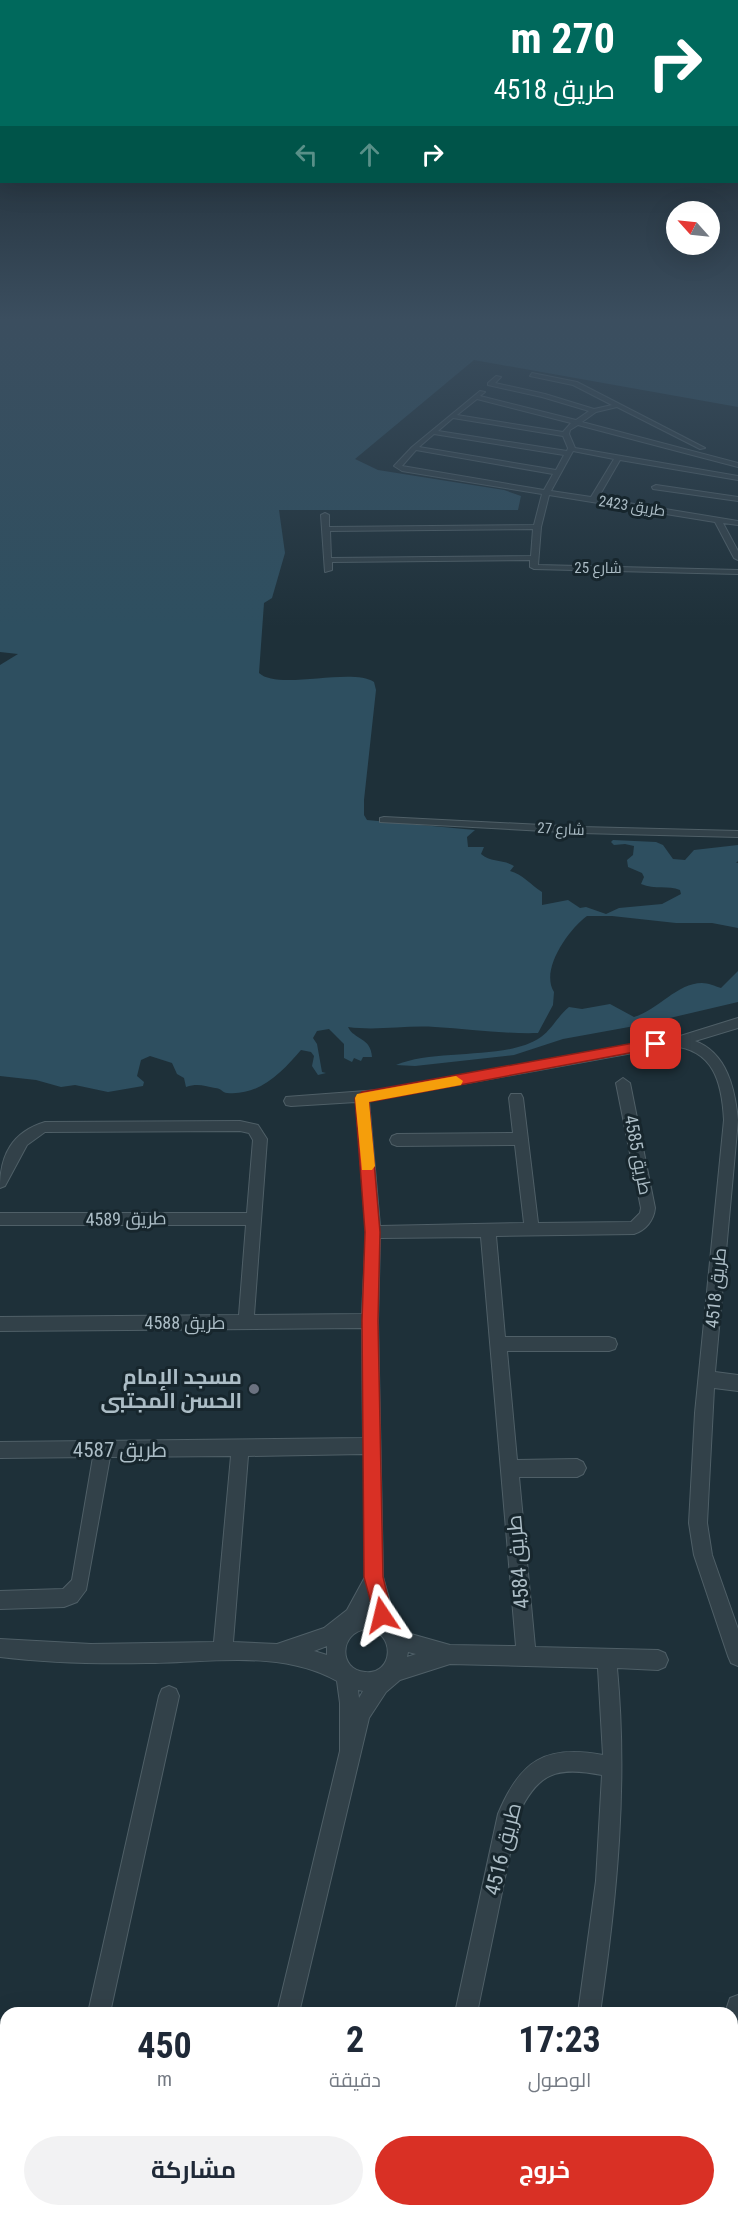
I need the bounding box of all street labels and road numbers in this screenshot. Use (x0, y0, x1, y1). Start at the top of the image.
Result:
street label: طريق 2423 (597, 492, 667, 521)
street label: شارع 25 (574, 559, 622, 579)
street label: شارع 27 (537, 819, 585, 841)
street label: طريق 4585 (619, 1113, 657, 1197)
street label: طريق 4589 (85, 1207, 167, 1232)
street label: طريق 4518 (701, 1247, 732, 1329)
street label: طريق 4588 (145, 1312, 225, 1335)
street label: طريق 4587 (73, 1438, 167, 1463)
street label: طريق 4584 (502, 1514, 535, 1610)
street label: طريق 4516 (480, 1800, 527, 1898)

